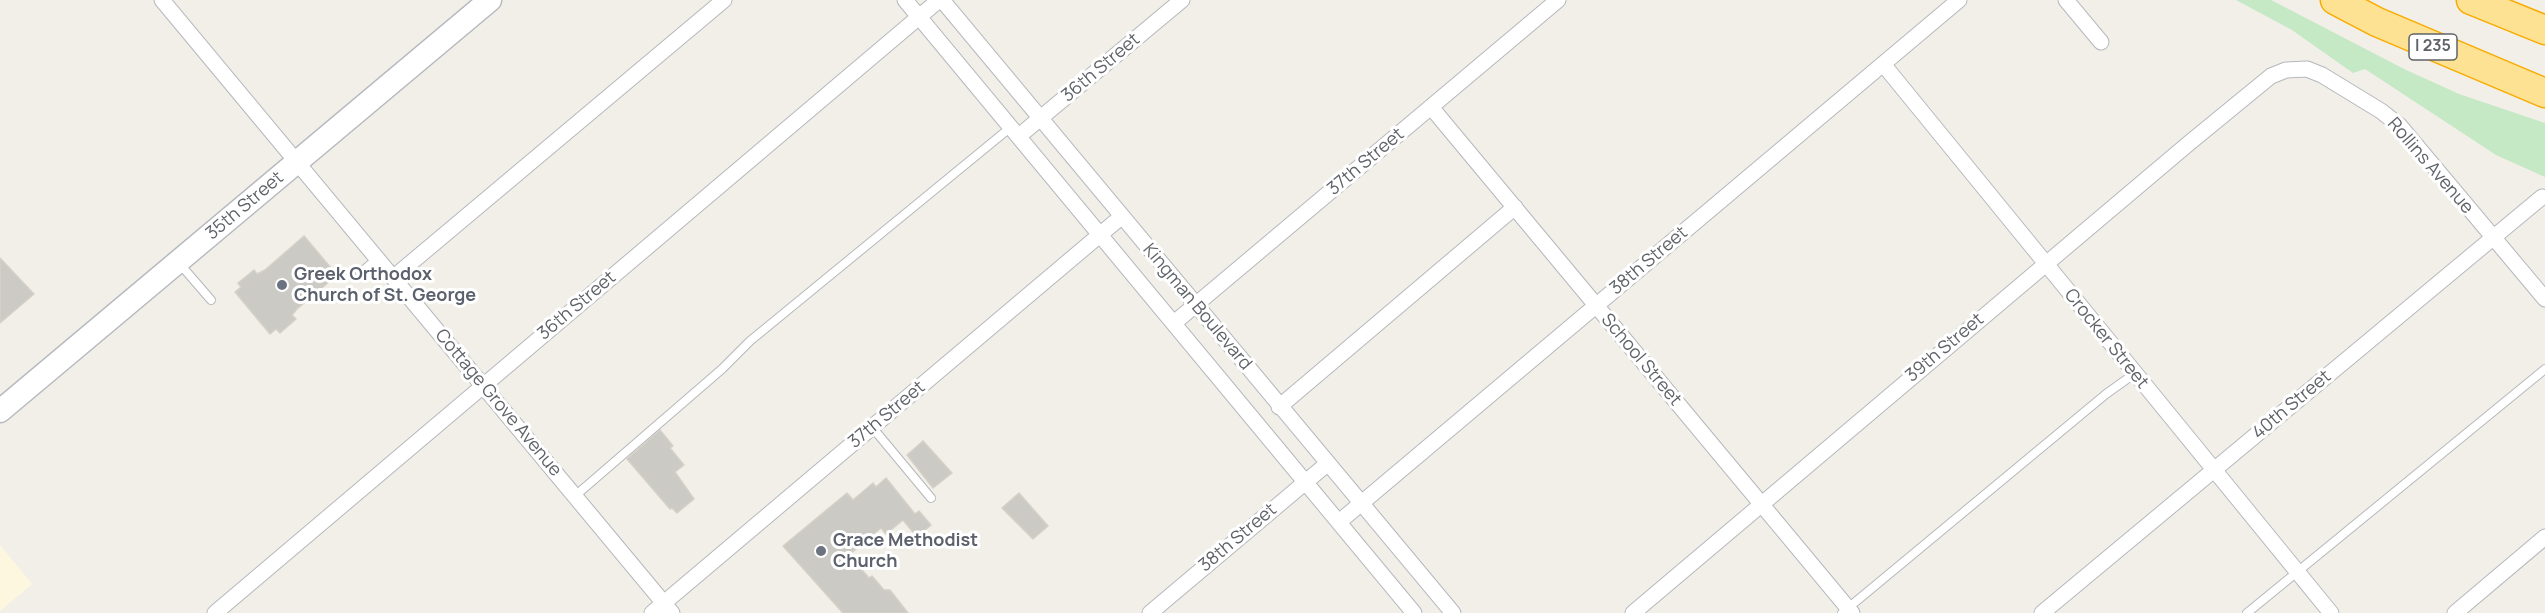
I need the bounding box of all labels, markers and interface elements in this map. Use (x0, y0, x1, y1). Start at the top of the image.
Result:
street label: 36th Street (1057, 29, 1145, 107)
road number: I 235 (2409, 34, 2457, 60)
street label: Rollins Avenue (2382, 114, 2478, 218)
street label: 37th Street (1323, 124, 1409, 200)
street label: 35th Street (202, 167, 288, 245)
street label: 38th Street (1606, 222, 1692, 300)
street label: Kingman Boulevard (1138, 240, 1256, 374)
place label: Greek Orthodox Church of St. George (294, 264, 476, 306)
street label: 36th Street (533, 267, 621, 345)
marker: Greek Orthodox Church of St. George (275, 278, 289, 292)
street label: Crocker Street (2059, 285, 2153, 393)
street label: 39th Street (1901, 309, 1989, 387)
street label: School Street (1596, 310, 1686, 410)
street label: Cottage Grove Avenue (430, 325, 566, 481)
street label: 40th Street (2248, 366, 2336, 444)
street label: 37th Street (844, 377, 930, 453)
street label: 38th Street (1195, 499, 1281, 577)
place label: Grace Methodist Church (833, 530, 978, 572)
marker: Grace Methodist Church (814, 544, 828, 558)

